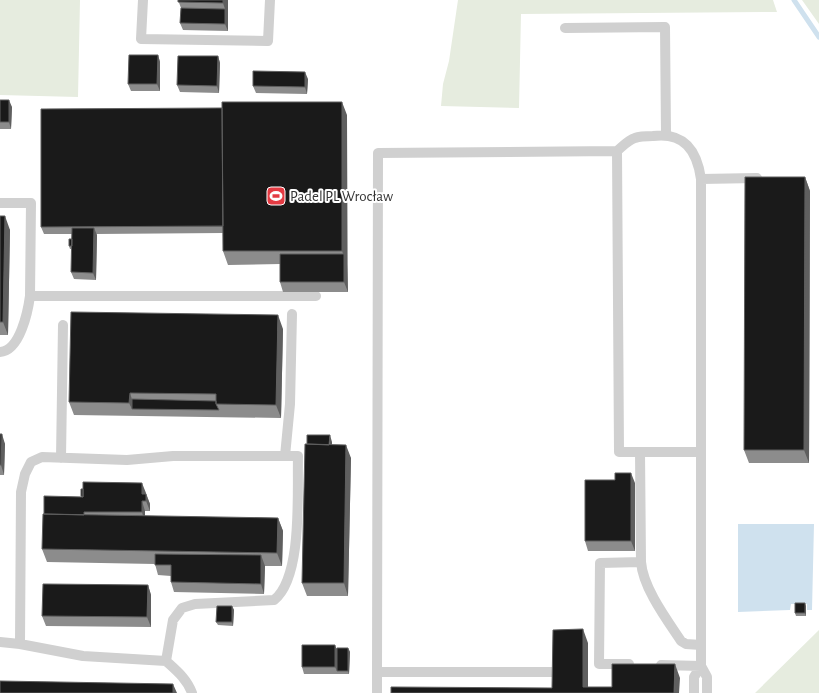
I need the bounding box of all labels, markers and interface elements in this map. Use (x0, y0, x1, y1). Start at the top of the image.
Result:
sports icon: Padel PL Wrocław (265, 185, 287, 207)
place label: Padel PL Wrocław (290, 189, 393, 204)

